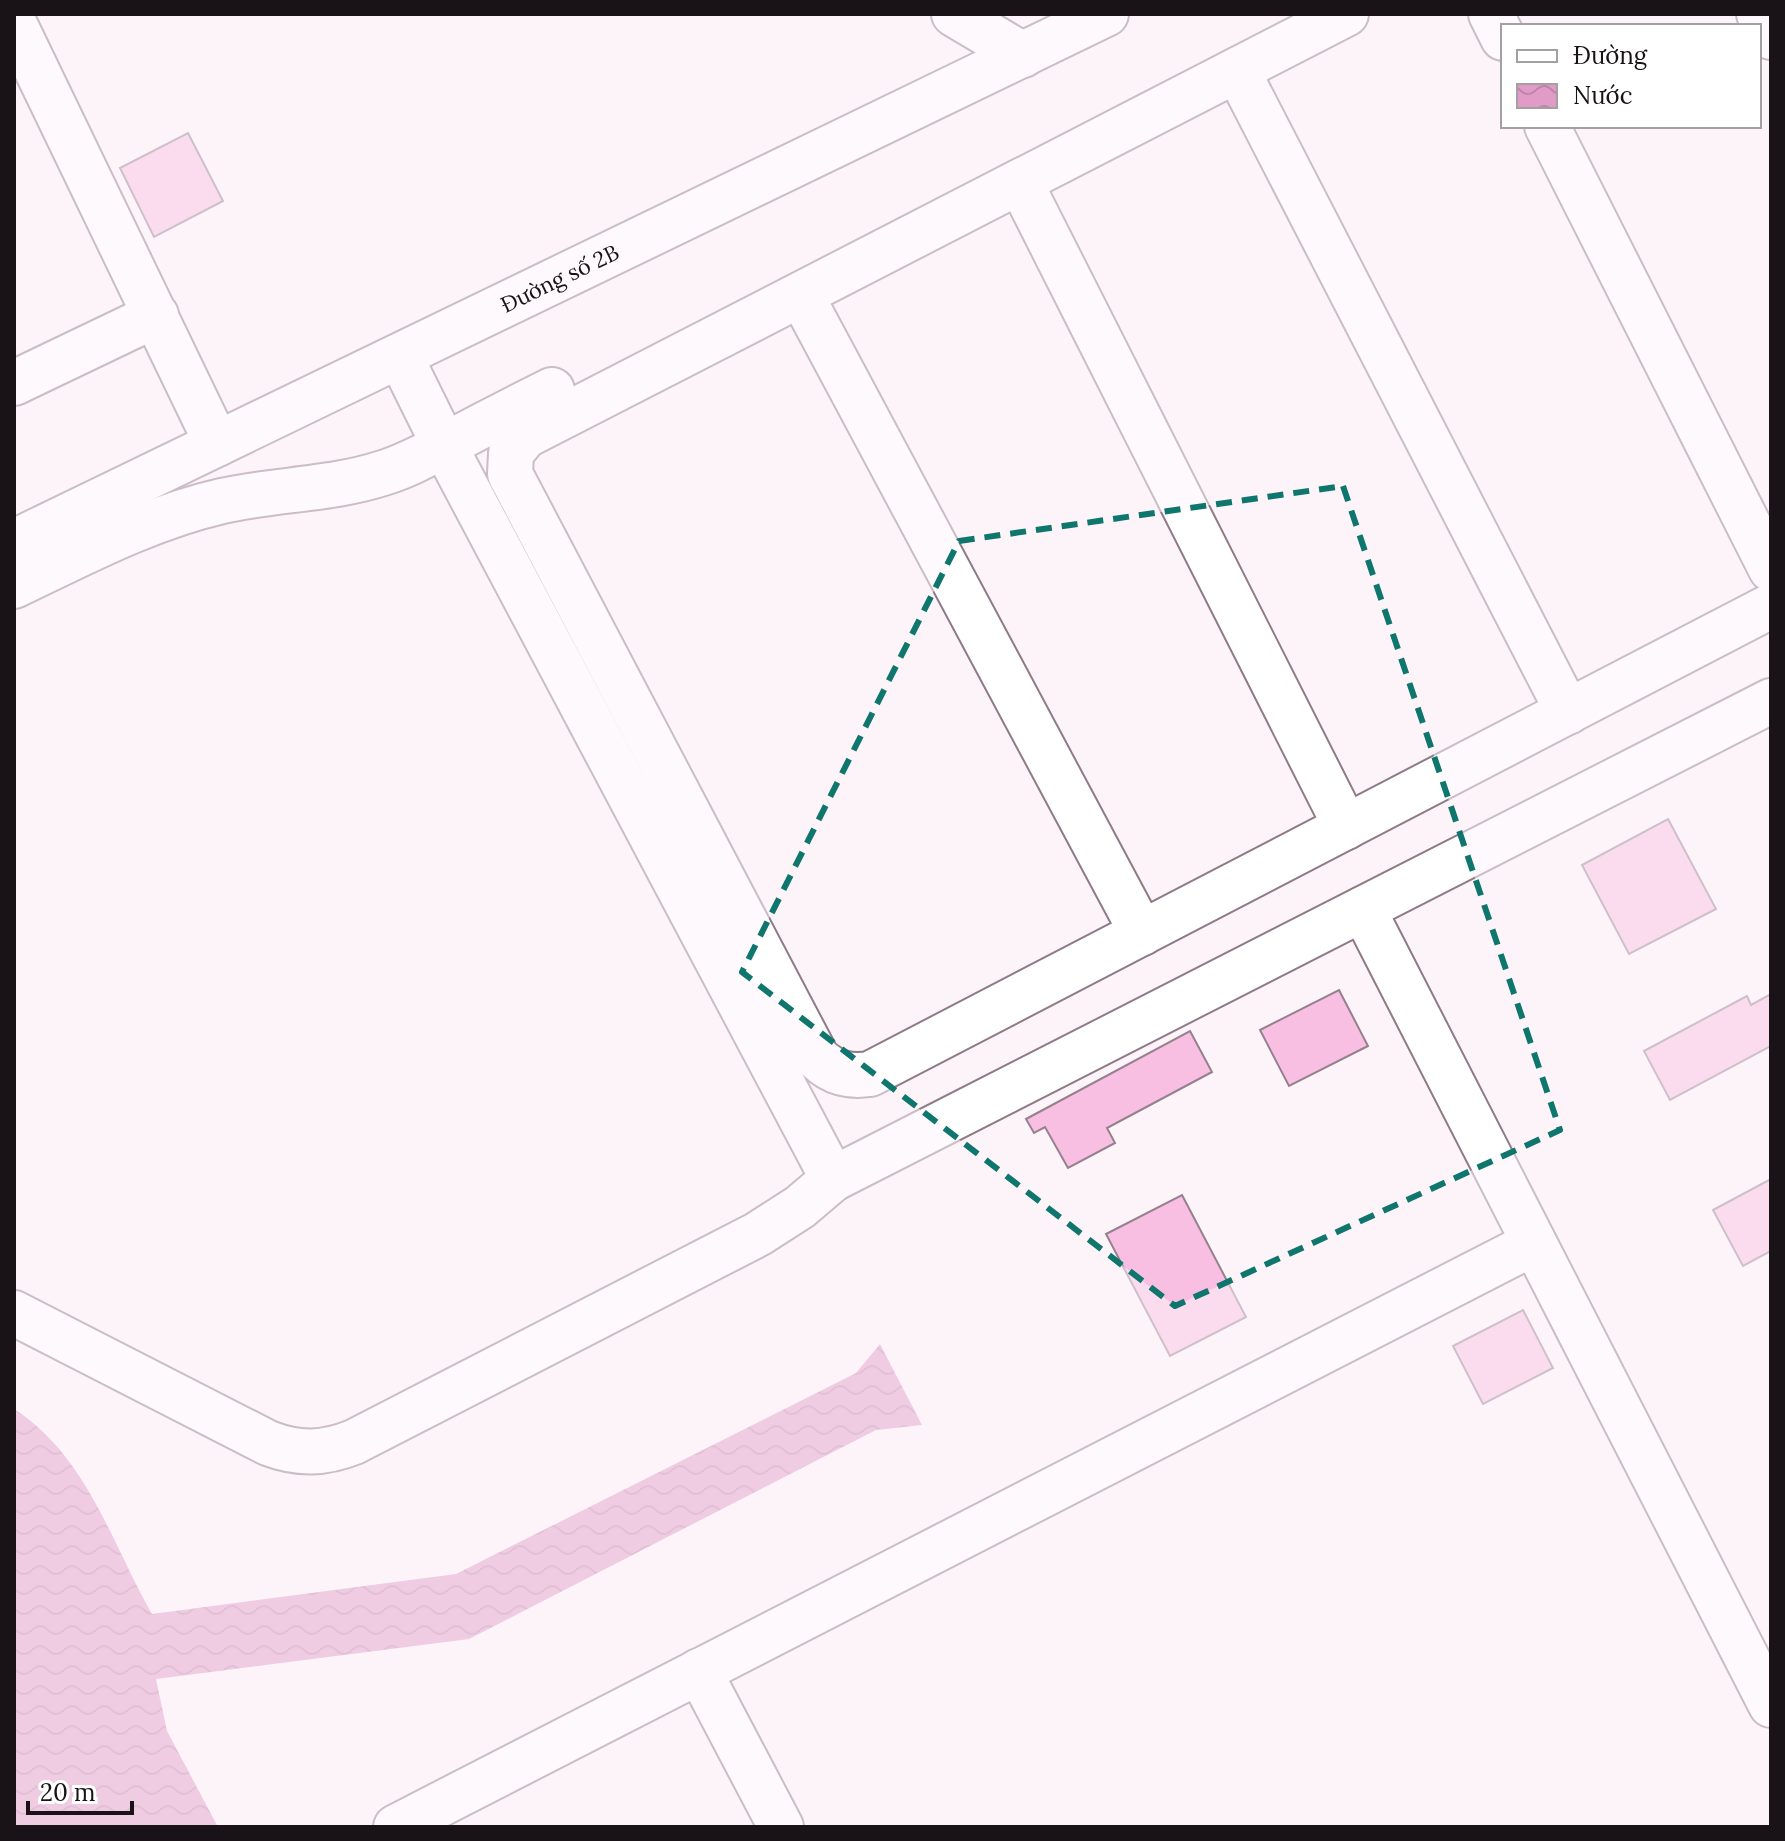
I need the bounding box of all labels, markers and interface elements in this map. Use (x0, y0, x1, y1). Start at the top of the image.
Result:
legend (1501, 24, 1761, 128)
text: Đường (1573, 40, 1648, 71)
text: Nước (1573, 80, 1632, 111)
street label: Đường số 2B (496, 238, 623, 319)
scale bar (28, 1765, 132, 1815)
text: 20 m (40, 1777, 96, 1808)

